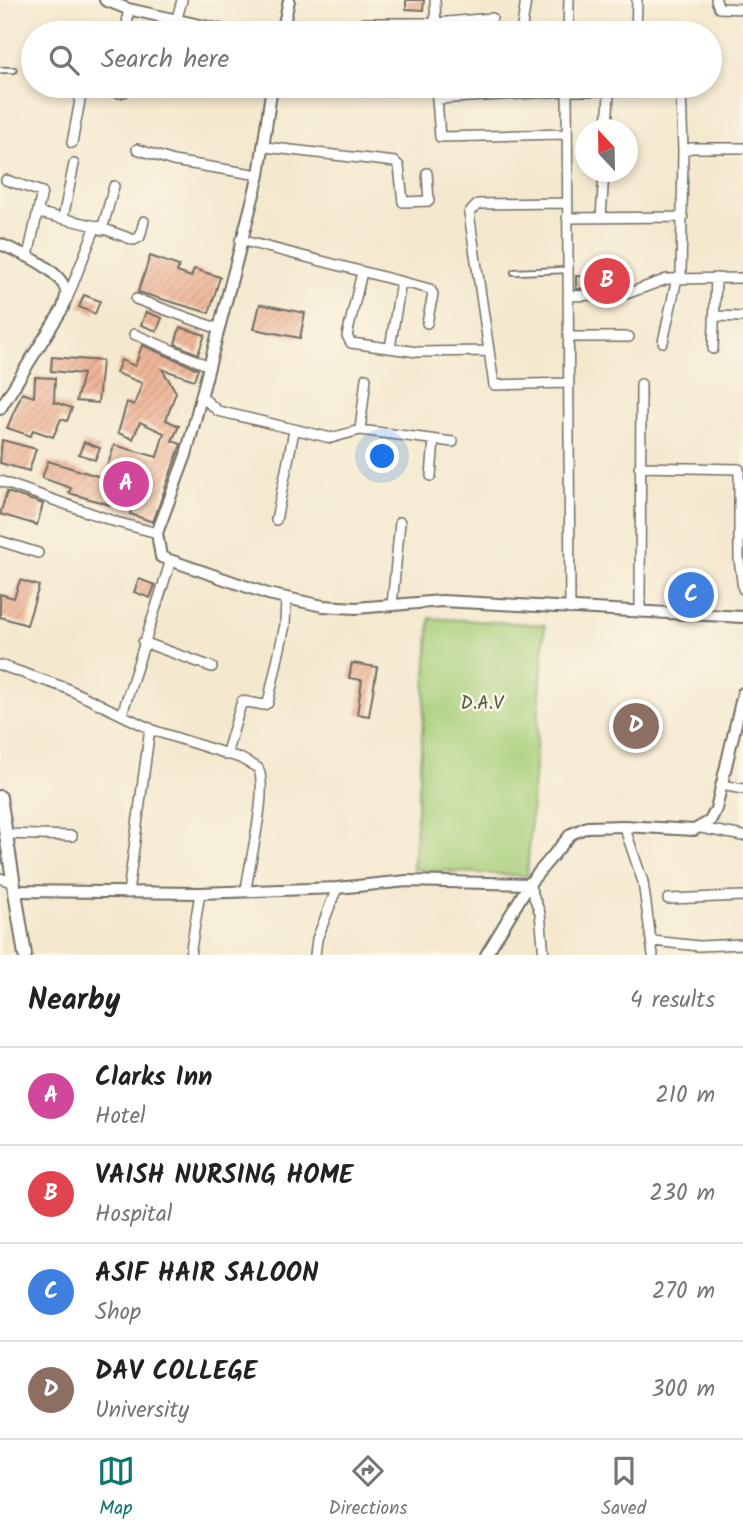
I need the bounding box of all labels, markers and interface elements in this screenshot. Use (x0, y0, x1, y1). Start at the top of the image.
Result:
search box (21, 21, 722, 98)
text: Search here (101, 39, 229, 81)
icon: search (45, 41, 83, 79)
north arrow (575, 119, 638, 182)
pin: B (584, 255, 630, 307)
your location (365, 439, 399, 473)
pin: A (103, 458, 149, 510)
pin: C (668, 569, 714, 621)
park label: D.A.V (461, 689, 505, 719)
pin: D (613, 700, 659, 752)
text: Nearby (28, 977, 120, 1025)
text: 4 results (630, 983, 715, 1019)
text: Clarks Inn (95, 1057, 212, 1099)
text: A (44, 1078, 58, 1114)
text: 210 m (655, 1078, 715, 1114)
text: Hotel (95, 1099, 146, 1135)
text: VAISH NURSING HOME (95, 1155, 353, 1197)
text: B (44, 1176, 58, 1212)
text: 230 m (649, 1176, 715, 1212)
text: Hospital (95, 1197, 172, 1233)
text: ASIF HAIR SALOON (95, 1253, 318, 1295)
text: C (44, 1274, 58, 1310)
text: 270 m (652, 1274, 715, 1310)
text: Shop (95, 1295, 141, 1331)
text: DAV COLLEGE (95, 1351, 257, 1393)
text: D (43, 1372, 59, 1408)
text: 300 m (651, 1372, 715, 1408)
text: University (95, 1393, 189, 1429)
tab: Map (97, 1452, 135, 1524)
tab: Directions (329, 1452, 407, 1524)
tab: Saved (601, 1452, 646, 1524)

